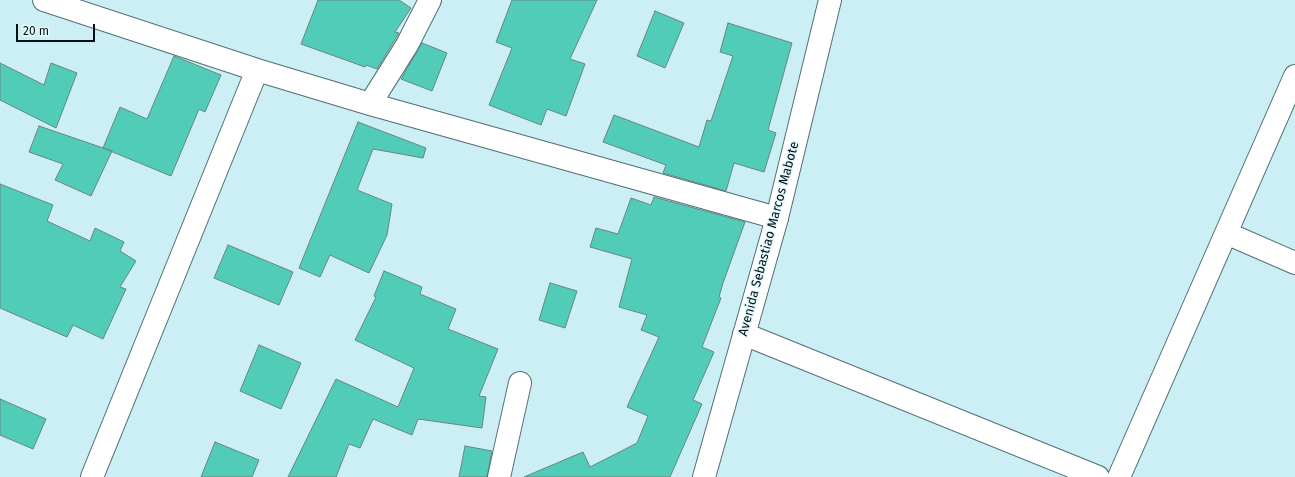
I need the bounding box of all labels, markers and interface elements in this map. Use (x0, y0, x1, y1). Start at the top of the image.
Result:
scale bar (18, 16, 97, 42)
text: 20 m (23, 24, 49, 38)
street label: Avenida Sebastiao Marcos Mabote (735, 140, 803, 338)

